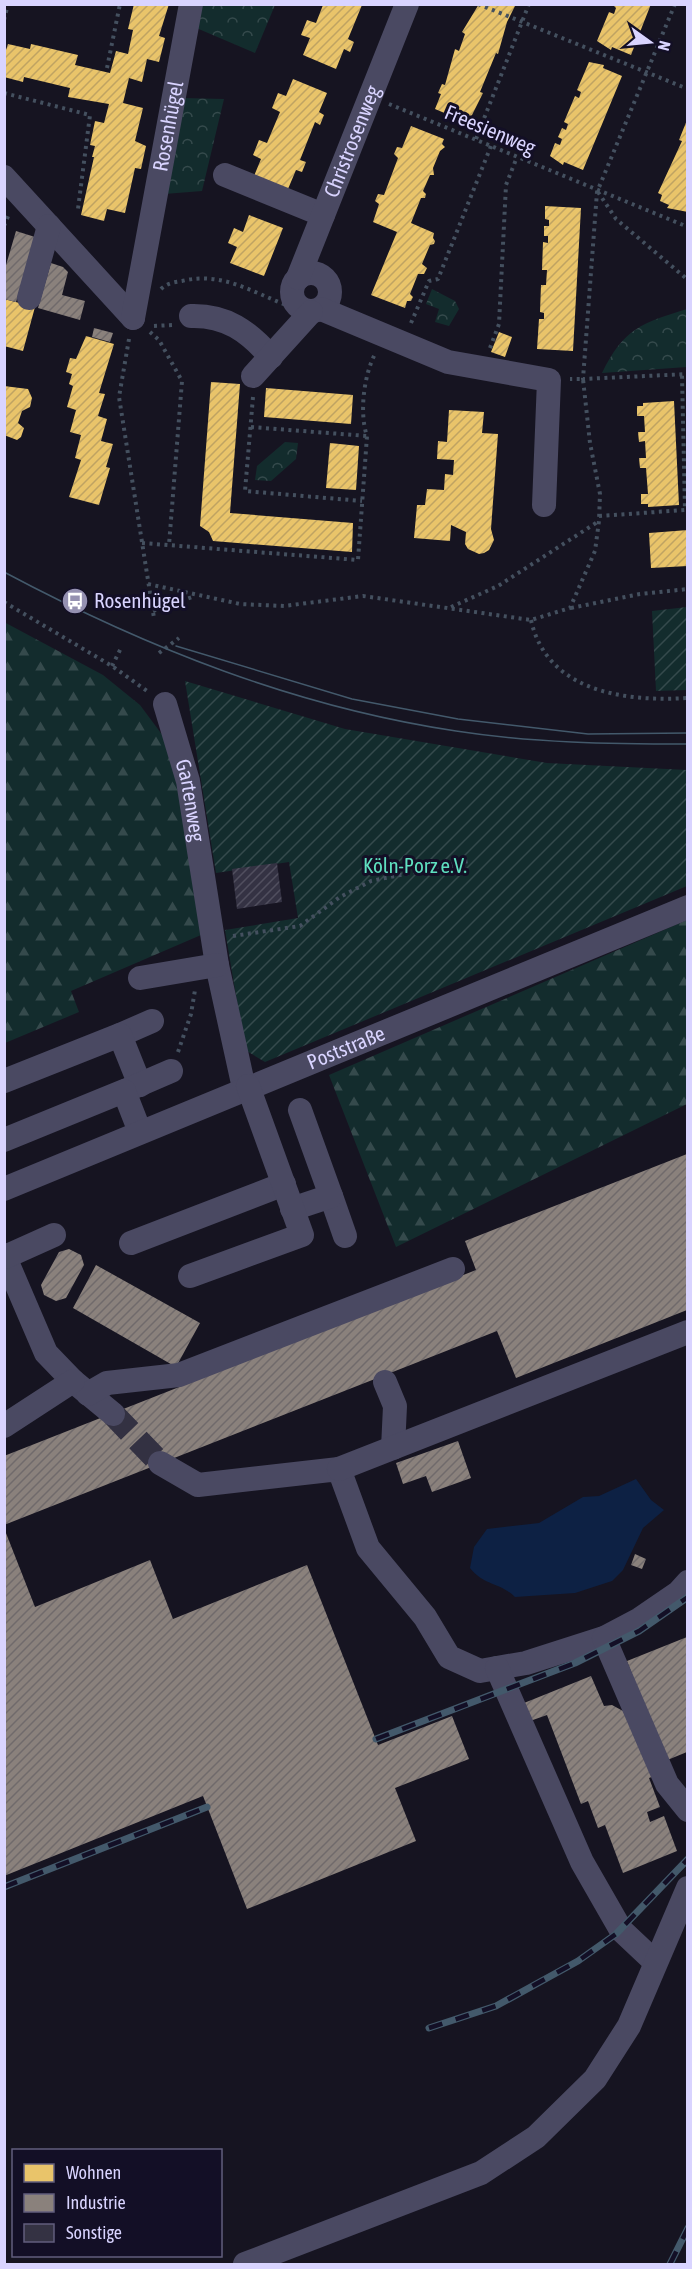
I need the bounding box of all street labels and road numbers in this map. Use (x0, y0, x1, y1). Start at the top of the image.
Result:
street label: Rosenhügel (147, 78, 188, 173)
street label: Christrosenweg (318, 82, 384, 200)
street label: Freesienweg (441, 99, 539, 159)
street label: Gartenweg (171, 756, 210, 843)
street label: Poststraße (303, 1020, 388, 1074)

